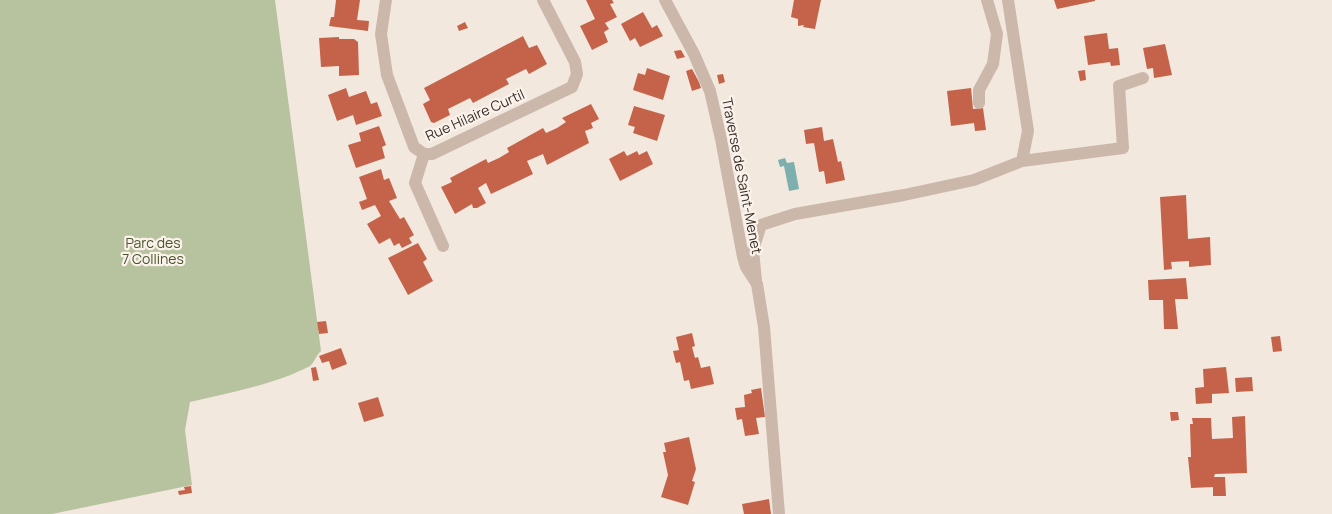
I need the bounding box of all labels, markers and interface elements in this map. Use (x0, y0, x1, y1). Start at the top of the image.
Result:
street label: Rue Hilaire Curtil (422, 84, 527, 145)
street label: Traverse de Saint-Menet (718, 96, 767, 256)
park label: Parc des 7 Collines (122, 233, 184, 268)

